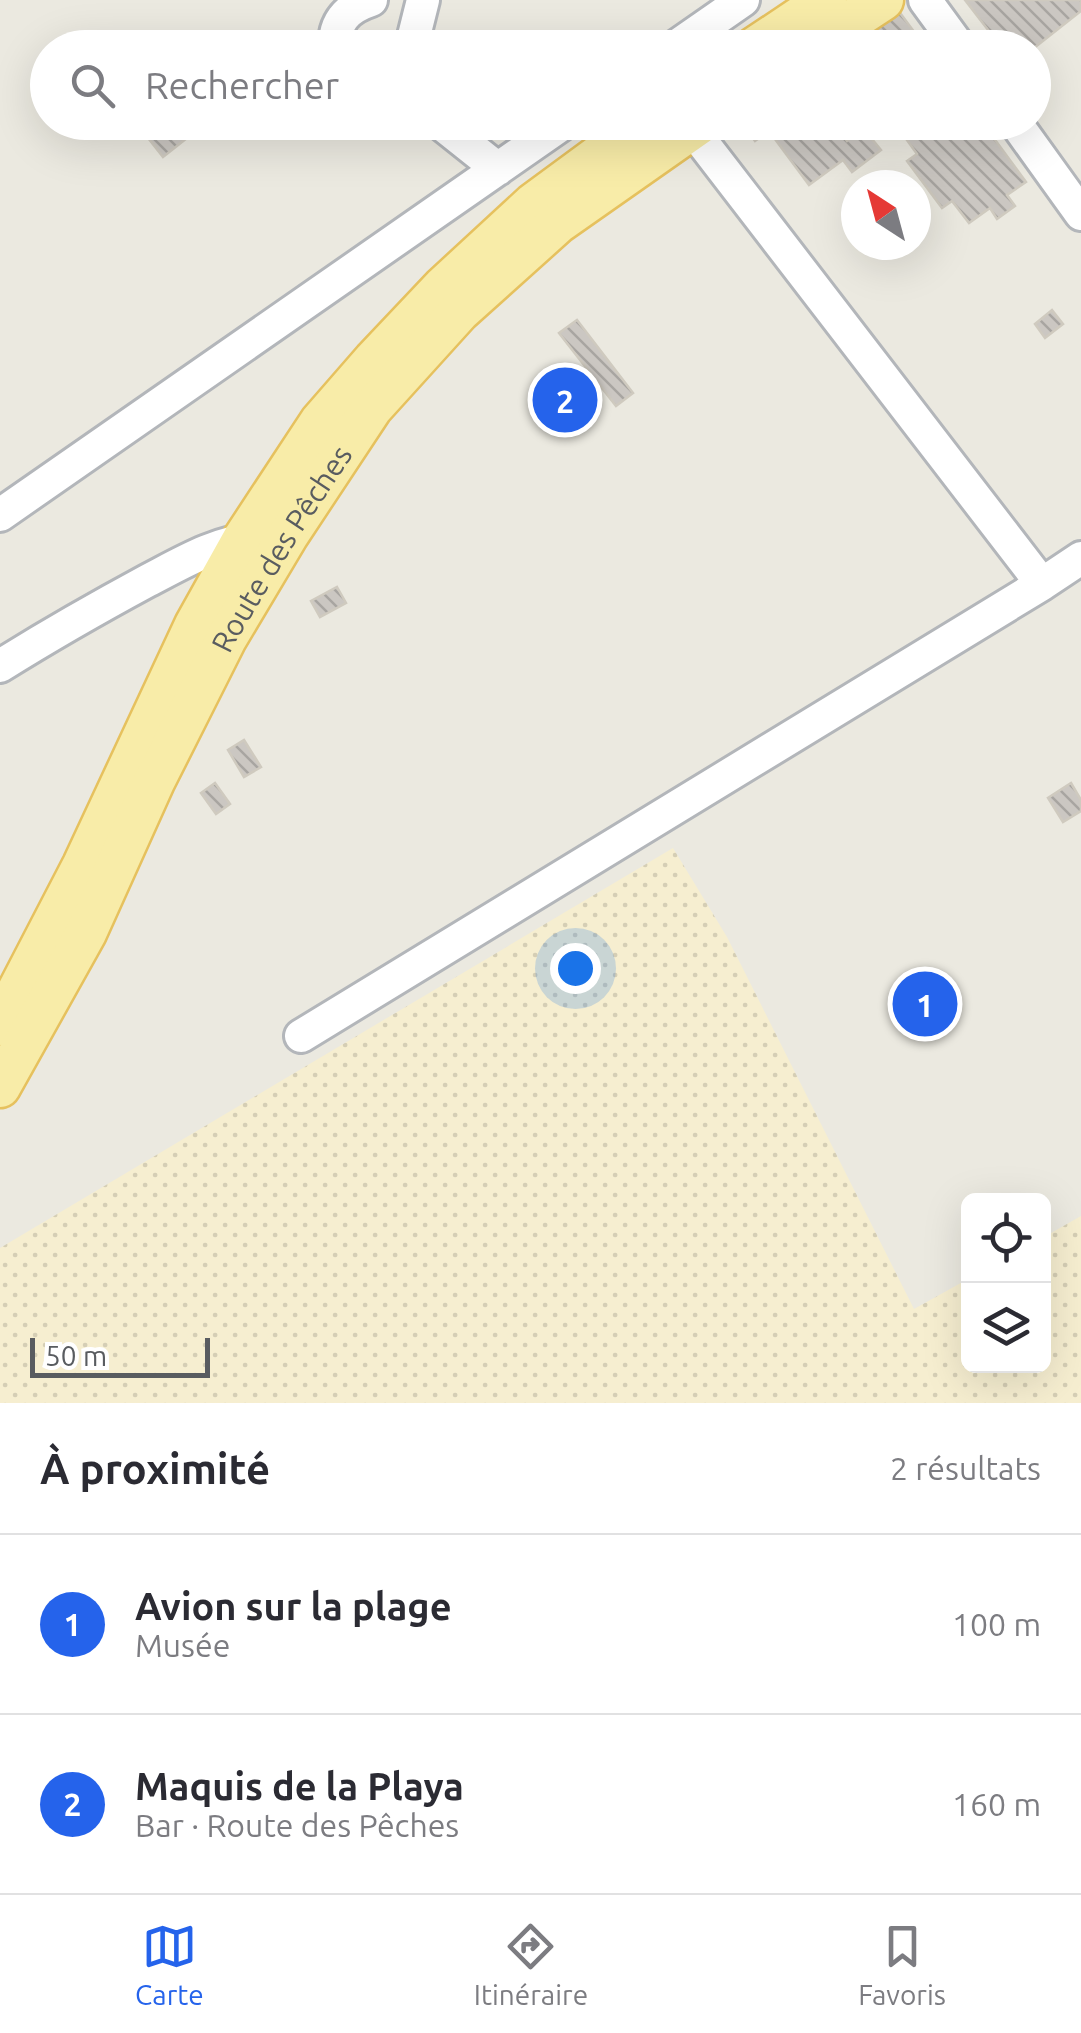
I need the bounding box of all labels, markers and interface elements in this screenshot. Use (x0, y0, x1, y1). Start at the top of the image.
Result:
search box (30, 30, 1051, 140)
icon: search (65, 58, 120, 113)
text: Rechercher (145, 64, 339, 106)
north arrow (841, 170, 931, 260)
pin: 2 (532, 362, 598, 438)
street label: Route des Pêches (204, 439, 358, 658)
your location (550, 943, 601, 994)
pin: 1 (892, 966, 958, 1042)
map controls (961, 1193, 1051, 1373)
button: locate (961, 1193, 1051, 1283)
button: layers (961, 1283, 1051, 1373)
scale bar (30, 1333, 210, 1378)
text: 50 m (45, 1340, 107, 1371)
text: À proximité (40, 1445, 270, 1492)
text: 2 résultats (890, 1450, 1041, 1486)
text: Avion sur la plage (135, 1585, 452, 1627)
text: 1 (63, 1606, 82, 1642)
text: 100 m (952, 1606, 1041, 1642)
text: Musée (135, 1627, 230, 1663)
text: Maquis de la Playa (135, 1765, 464, 1807)
text: 2 (63, 1786, 82, 1822)
text: 160 m (952, 1786, 1041, 1822)
text: Bar · Route des Pêches (135, 1807, 459, 1843)
tab: Carte (135, 1919, 204, 2010)
tab: Itinéraire (474, 1919, 588, 2010)
tab: Favoris (858, 1919, 946, 2010)

